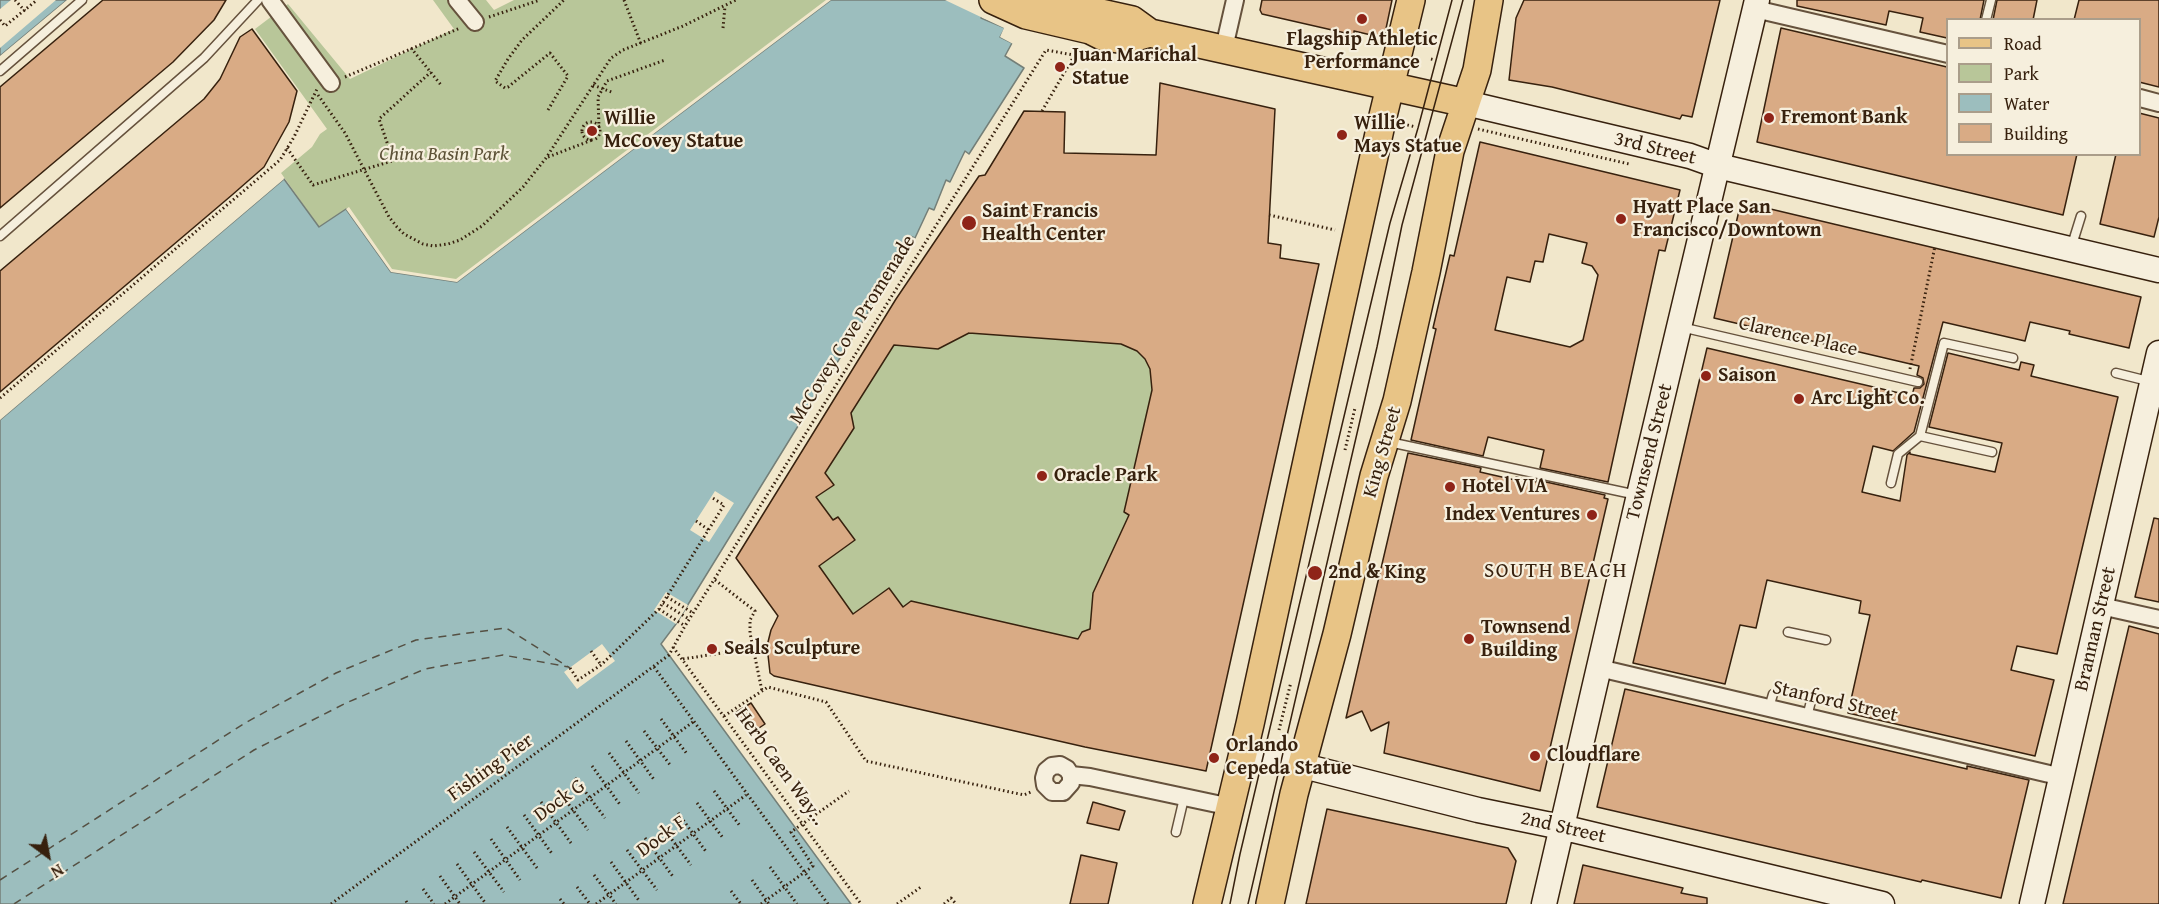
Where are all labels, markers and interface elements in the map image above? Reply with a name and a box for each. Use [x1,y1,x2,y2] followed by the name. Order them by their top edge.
[1355,12,1369,26] marker: Flagship Athletic Performance
[1946,18,2141,156] legend
[1287,28,1437,75] place label: Flagship Athletic Performance
[2004,30,2042,57] text: Road
[1072,44,1197,91] place label: Juan Marichal Statue
[1053,60,1067,74] marker: Juan Marichal Statue
[2004,60,2039,87] text: Park
[2004,90,2049,117] text: Water
[1781,106,1907,130] place label: Fremont Bank
[604,107,743,154] place label: Willie McCovey Statue
[1762,111,1776,125] marker: Fremont Bank
[1354,112,1462,159] place label: Willie Mays Statue
[2004,120,2068,147] text: Building
[585,124,599,138] marker: Willie McCovey Statue
[1612,127,1698,171] street label: 3rd Street
[1335,128,1349,142] marker: Willie Mays Statue
[379,143,509,167] park label: China Basin Park
[1633,196,1822,243] place label: Hyatt Place San Francisco/Downtown
[982,200,1105,247] place label: Saint Francis Health Center
[1614,212,1628,226] marker: Hyatt Place San Francisco/Downtown
[960,214,978,232] marker: Saint Francis Health Center
[785,231,921,429] street label: McCovey Cove Promenade
[1736,312,1860,362] street label: Clarence Place
[1718,364,1776,388] place label: Saison
[1699,369,1713,383] marker: Saison
[1621,381,1679,523] street label: Townsend Street
[1811,387,1925,411] place label: Arc Light Co.
[1792,392,1806,406] marker: Arc Light Co.
[1359,404,1407,500] street label: King Street
[1054,464,1158,488] place label: Oracle Park
[1035,469,1049,483] marker: Oracle Park
[1462,475,1547,499] place label: Hotel VIA
[1443,480,1457,494] marker: Hotel VIA
[1445,503,1580,527] place label: Index Ventures
[1585,508,1599,522] marker: Index Ventures
[1484,559,1628,585] district label: SOUTH BEACH
[1328,561,1426,585] place label: 2nd & King
[1306,564,1324,582] marker: 2nd & King
[2070,564,2122,694] street label: Brannan Street
[1481,616,1570,663] place label: Townsend Building
[1462,632,1476,646] marker: Townsend Building
[724,637,860,661] place label: Seals Sculpture
[705,642,719,656] marker: Seals Sculpture
[1770,676,1900,728] street label: Stanford Street
[729,704,831,830] street label: Herb Caen Way...
[444,729,538,807] street label: Fishing Pier
[1226,734,1352,781] place label: Orlando Cepeda Statue
[1547,744,1640,768] place label: Cloudflare
[1528,749,1542,763] marker: Cloudflare
[1207,751,1221,765] marker: Orlando Cepeda Statue
[530,774,590,828] street label: Dock G
[1518,807,1608,849] street label: 2nd Street
[633,811,691,863] street label: Dock F
[18,826,78,886] north arrow
[47,858,68,884] text: N

